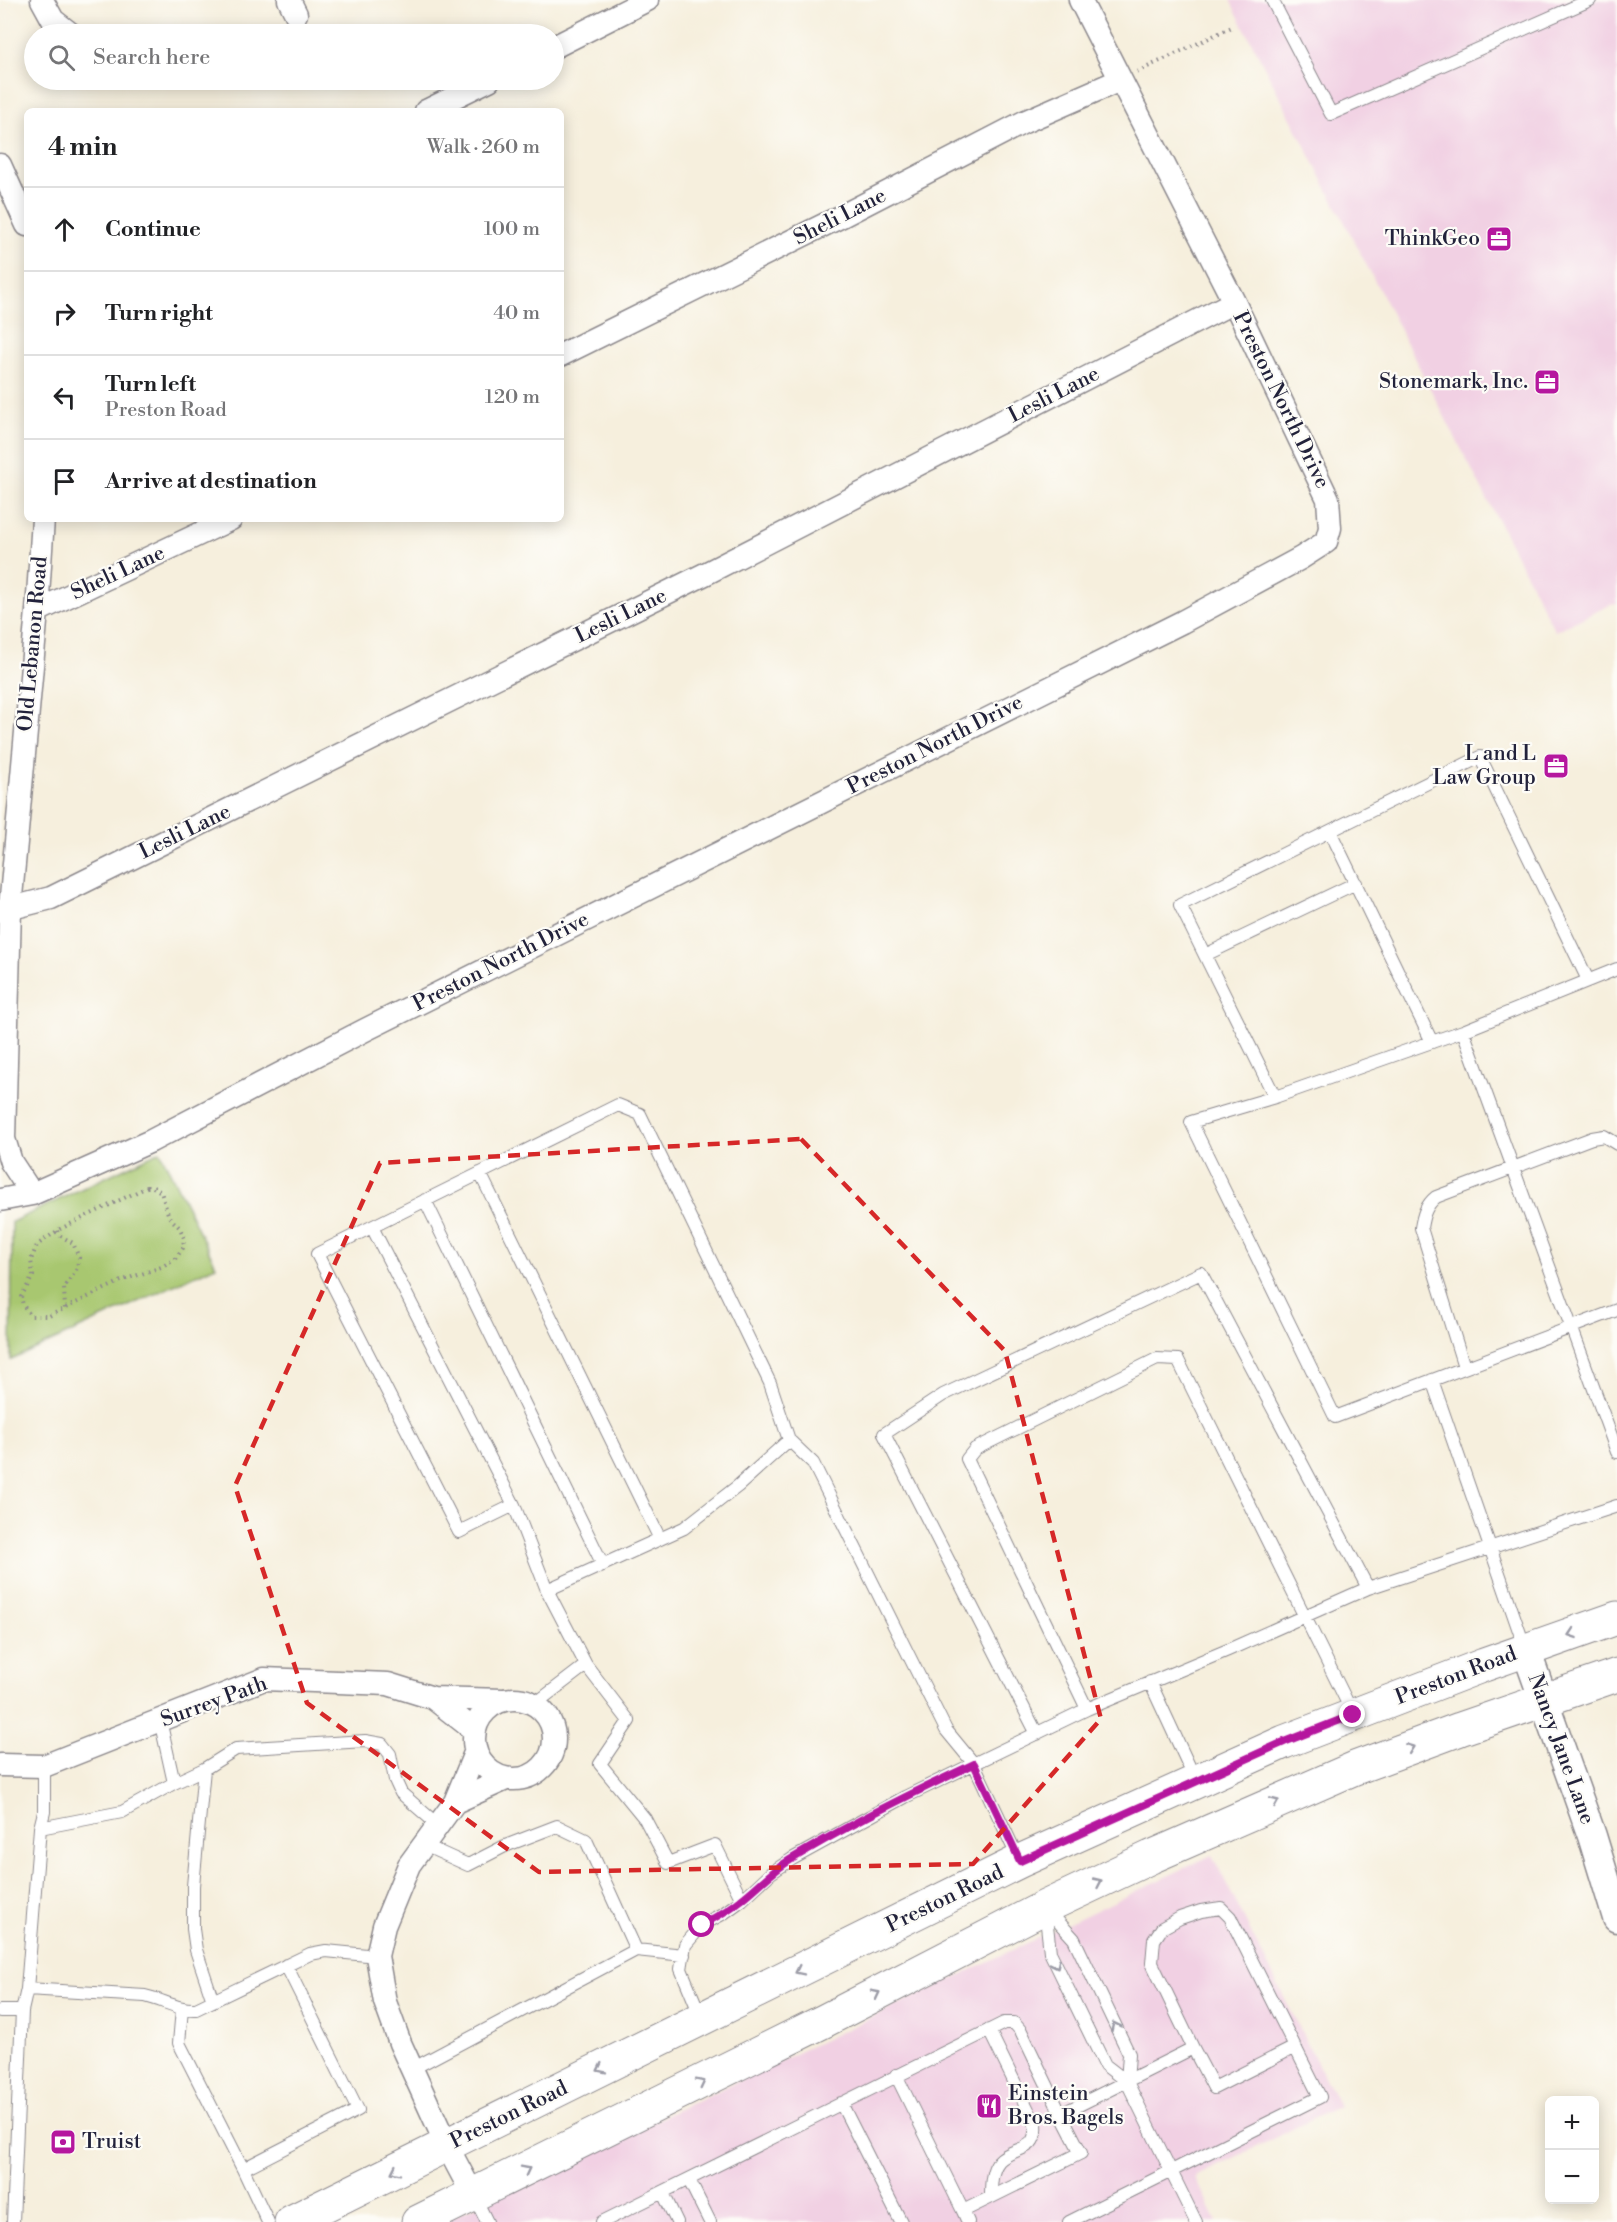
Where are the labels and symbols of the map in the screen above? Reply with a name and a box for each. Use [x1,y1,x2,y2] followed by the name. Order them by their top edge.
[789,183,891,251] street label: Sheli Lane
[1484,224,1514,254] office icon: ThinkGeo
[1385,226,1480,252] place label: ThinkGeo
[1227,307,1335,493] street label: Preston North Drive
[1004,361,1104,429] street label: Lesli Lane
[1532,367,1562,397] office icon: Stonemark, Inc.
[1379,369,1528,395] place label: Stonemark, Inc.
[67,540,169,606] street label: Sheli Lane
[12,555,54,733] street label: Old Lebanon Road
[571,583,671,649] street label: Lesli Lane
[843,689,1027,801] street label: Preston North Drive
[1433,741,1536,791] place label: L and L Law Group
[1541,751,1571,781] office icon: L and L Law Group
[135,799,235,865] street label: Lesli Lane
[409,906,593,1018] street label: Preston North Drive
[1567,1627,1577,1640] one-way arrow
[1392,1641,1520,1711] street label: Preston Road
[1522,1670,1600,1828] street label: Nancy Jane Lane
[157,1671,271,1733] street label: Surrey Path
[1339,1701,1365,1727] route end
[1404,1742,1415,1755] one-way arrow
[1269,1797,1280,1809] one-way arrow
[882,1859,1008,1939] street label: Preston Road
[1091,1878,1102,1890] one-way arrow
[688,1911,714,1937] route start
[1048,1957,1060,1968] one-way arrow
[795,1964,806,1975] one-way arrow
[870,1990,881,2002] one-way arrow
[1111,2022,1123,2033] one-way arrow
[597,2062,608,2074] one-way arrow
[446,2075,572,2155] street label: Preston Road
[694,2078,705,2090] one-way arrow
[1007,2081,1124,2131] place label: Einstein Bros. Bagels
[974,2091,1004,2121] restaurant icon: Einstein Bros. Bagels
[48,2127,78,2157] bank icon: Truist
[82,2129,142,2155] place label: Truist
[390,2164,401,2176] one-way arrow
[520,2165,531,2177] one-way arrow

